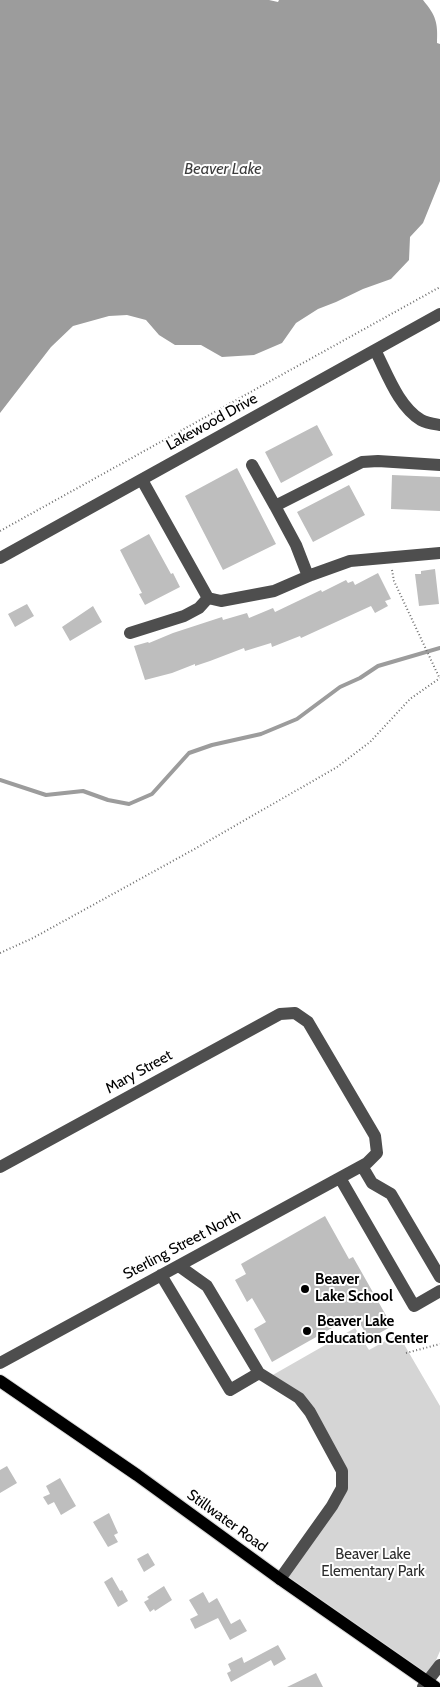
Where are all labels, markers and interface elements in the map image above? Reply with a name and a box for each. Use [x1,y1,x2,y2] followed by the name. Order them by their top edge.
[184,159,262,179] water label: Beaver Lake
[163,390,261,454] street label: Lakewood Drive
[102,1046,176,1098] street label: Mary Street
[120,1206,244,1284] street label: Sterling Street North
[315,1271,393,1306] place label: Beaver Lake School
[299,1283,311,1295] marker: Beaver Lake School
[317,1313,428,1348] place label: Beaver Lake Education Center
[301,1325,313,1337] marker: Beaver Lake Education Center
[183,1486,271,1556] street label: Stillwater Road
[321,1546,425,1581] park label: Beaver Lake Elementary Park

